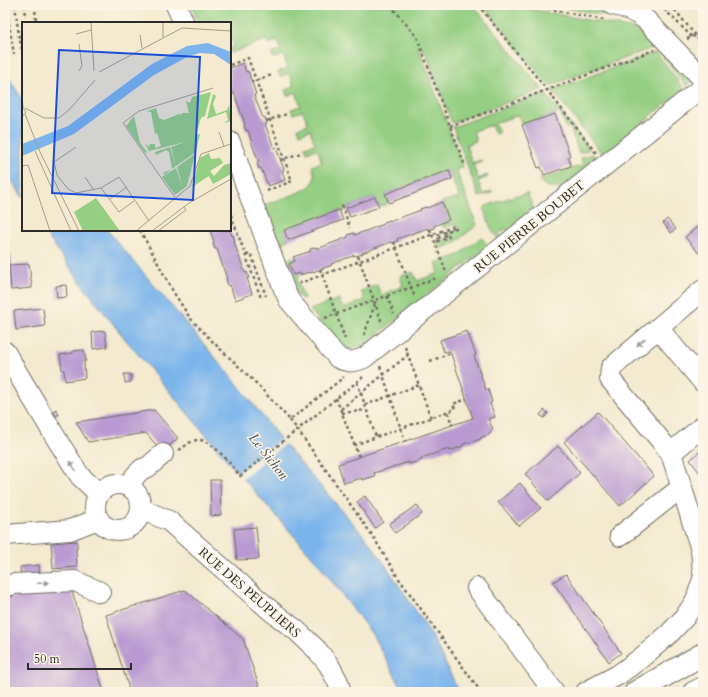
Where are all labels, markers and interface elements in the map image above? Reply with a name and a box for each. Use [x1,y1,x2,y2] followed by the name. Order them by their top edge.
[22,22,231,231] inset map
[470,176,589,277] street label: RUE PIERRE BOUBET
[635,338,646,347] one-way arrow
[244,429,293,484] water label: Le Sichon
[69,461,77,471] one-way arrow
[195,543,304,642] street label: RUE DES PEUPLIERS
[37,579,49,586] one-way arrow
[28,645,131,671] scale bar
[34,651,61,667] text: 50 m

